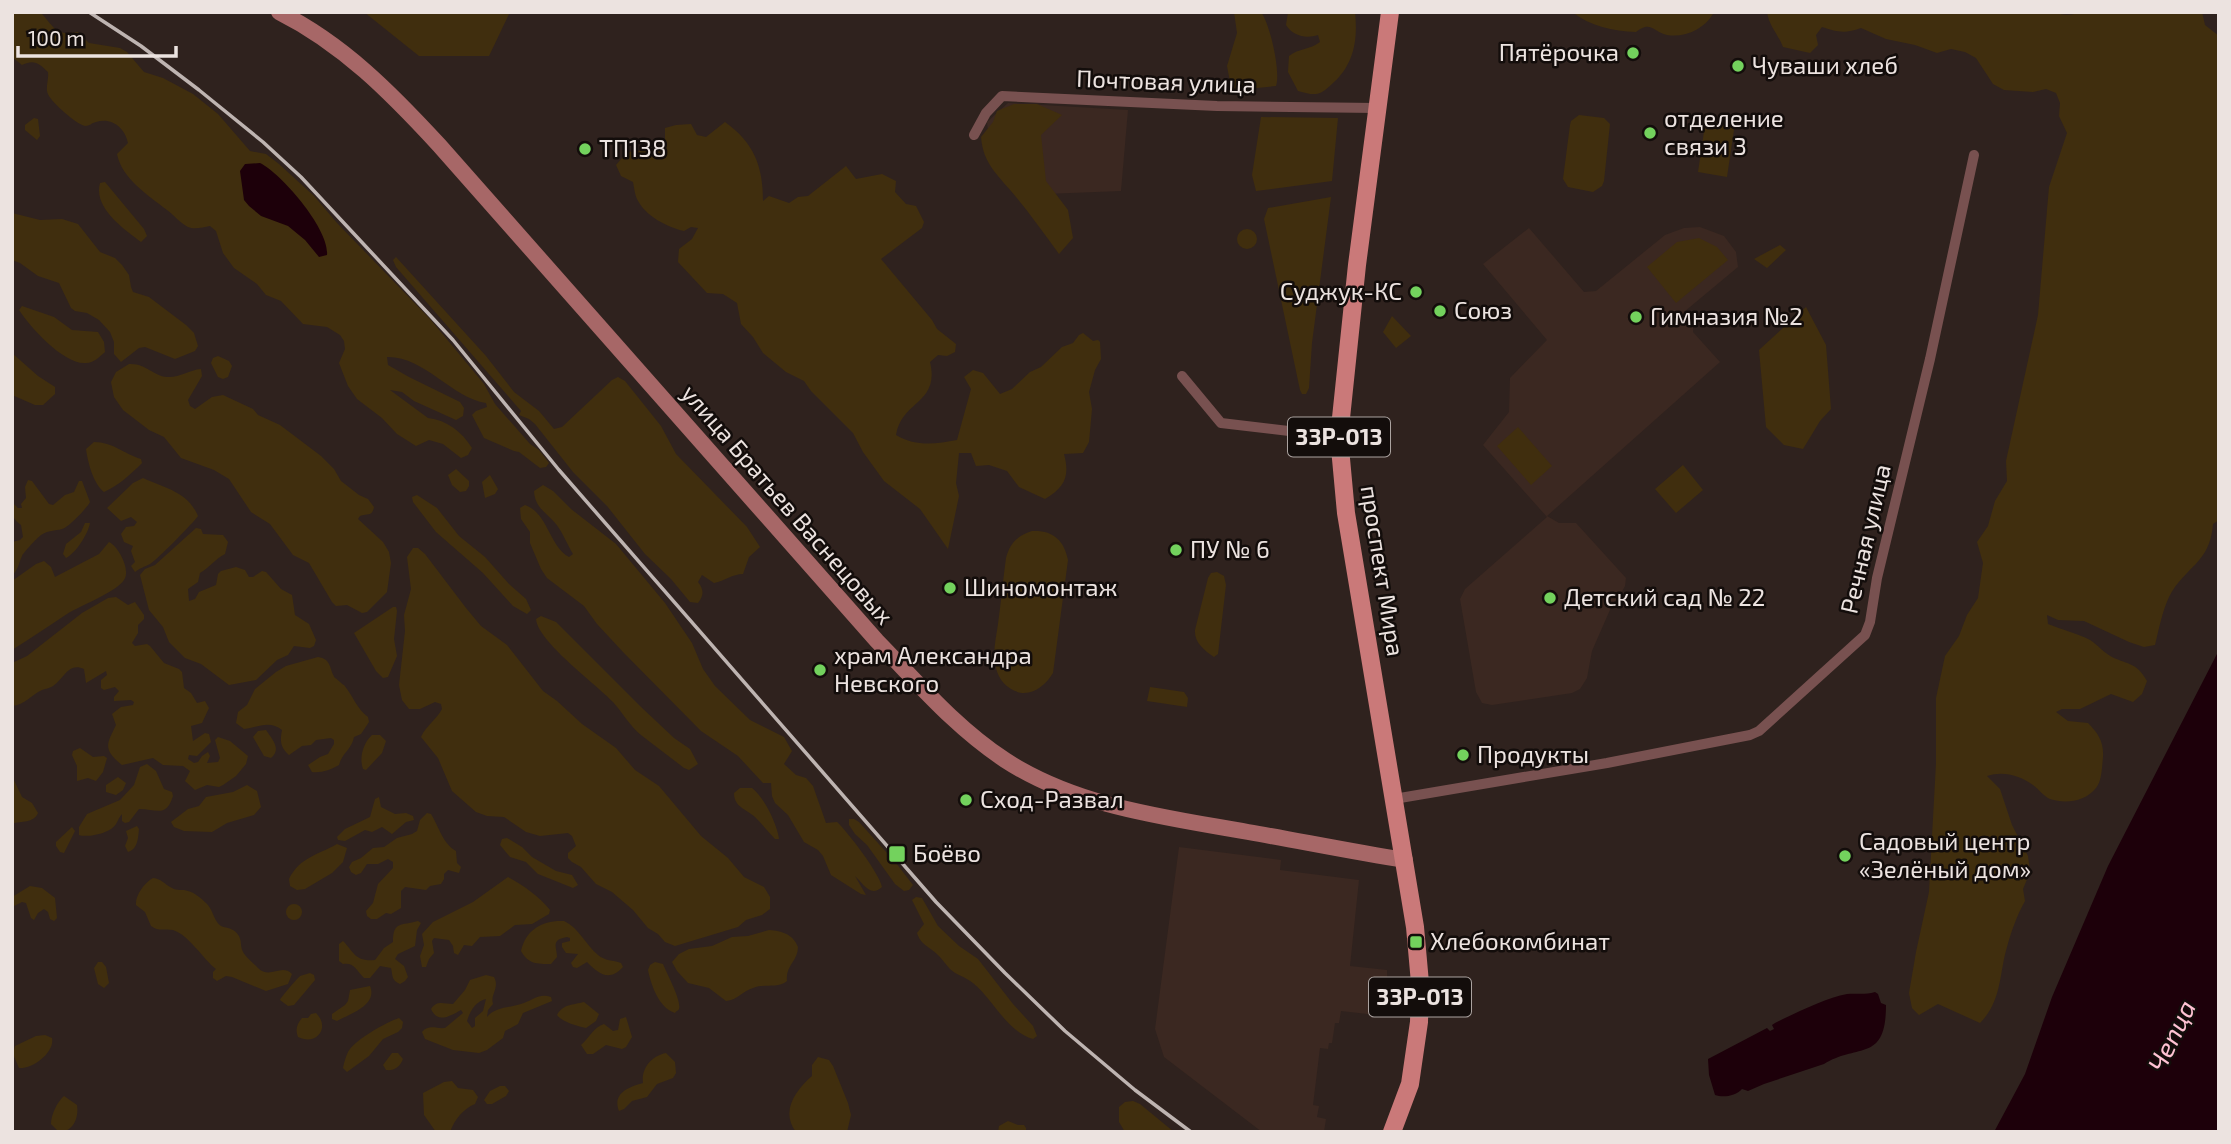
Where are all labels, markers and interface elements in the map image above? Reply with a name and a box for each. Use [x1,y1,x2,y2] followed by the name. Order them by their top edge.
[18,14,175,58] scale bar
[28,25,85,50] text: 100 m
[1499,37,1619,66] place label: Пятёрочка
[1625,45,1641,61] marker: Пятёрочка
[1752,50,1898,80] place label: Чуваши хлеб
[1730,58,1746,74] marker: Чуваши хлеб
[1076,63,1256,99] street label: Почтовая улица
[1664,103,1784,160] place label: отделение связи 3
[1642,125,1658,141] marker: отделение связи 3
[599,133,666,162] place label: ТП138
[577,141,593,157] marker: ТП138
[1280,276,1402,306] place label: Суджук-КС
[1408,284,1424,300] marker: Суджук-КС
[1454,295,1512,324] place label: Союз
[1650,301,1803,330] place label: Гимназия №2
[1432,303,1448,319] marker: Союз
[1628,309,1644,325] marker: Гимназия №2
[675,378,900,631] street label: улица Братьев Васнецовых
[1288,418,1390,457] road number: 33Р-013
[1833,461,1897,616] street label: Речная улица
[1356,483,1411,658] street label: проспект Мира
[1190,534,1270,563] place label: ПУ № 6
[1168,542,1184,558] marker: ПУ № 6
[964,572,1118,601] place label: Шиномонтаж
[942,580,958,596] marker: Шиномонтаж
[1564,582,1765,611] place label: Детский сад № 22
[1542,590,1558,606] marker: Детский сад № 22
[834,640,1032,697] place label: храм Александра Невского
[812,662,828,678] marker: храм Александра Невского
[1477,739,1589,769] place label: Продукты
[1455,747,1471,763] marker: Продукты
[980,784,1124,813] place label: Сход-Развал
[958,792,974,808] marker: Сход-Развал
[1859,826,2031,883] place label: Садовый центр «Зелёный дом»
[913,838,981,867] place label: Боёво
[887,844,907,864] marker: Боёво
[1837,848,1853,864] marker: Садовый центр «Зелёный дом»
[1430,926,1610,955] place label: Хлебокомбинат
[1408,934,1424,950] marker: Хлебокомбинат
[1369,978,1471,1016] road number: 33Р-013
[2140,995,2201,1076] water label: Чепца

